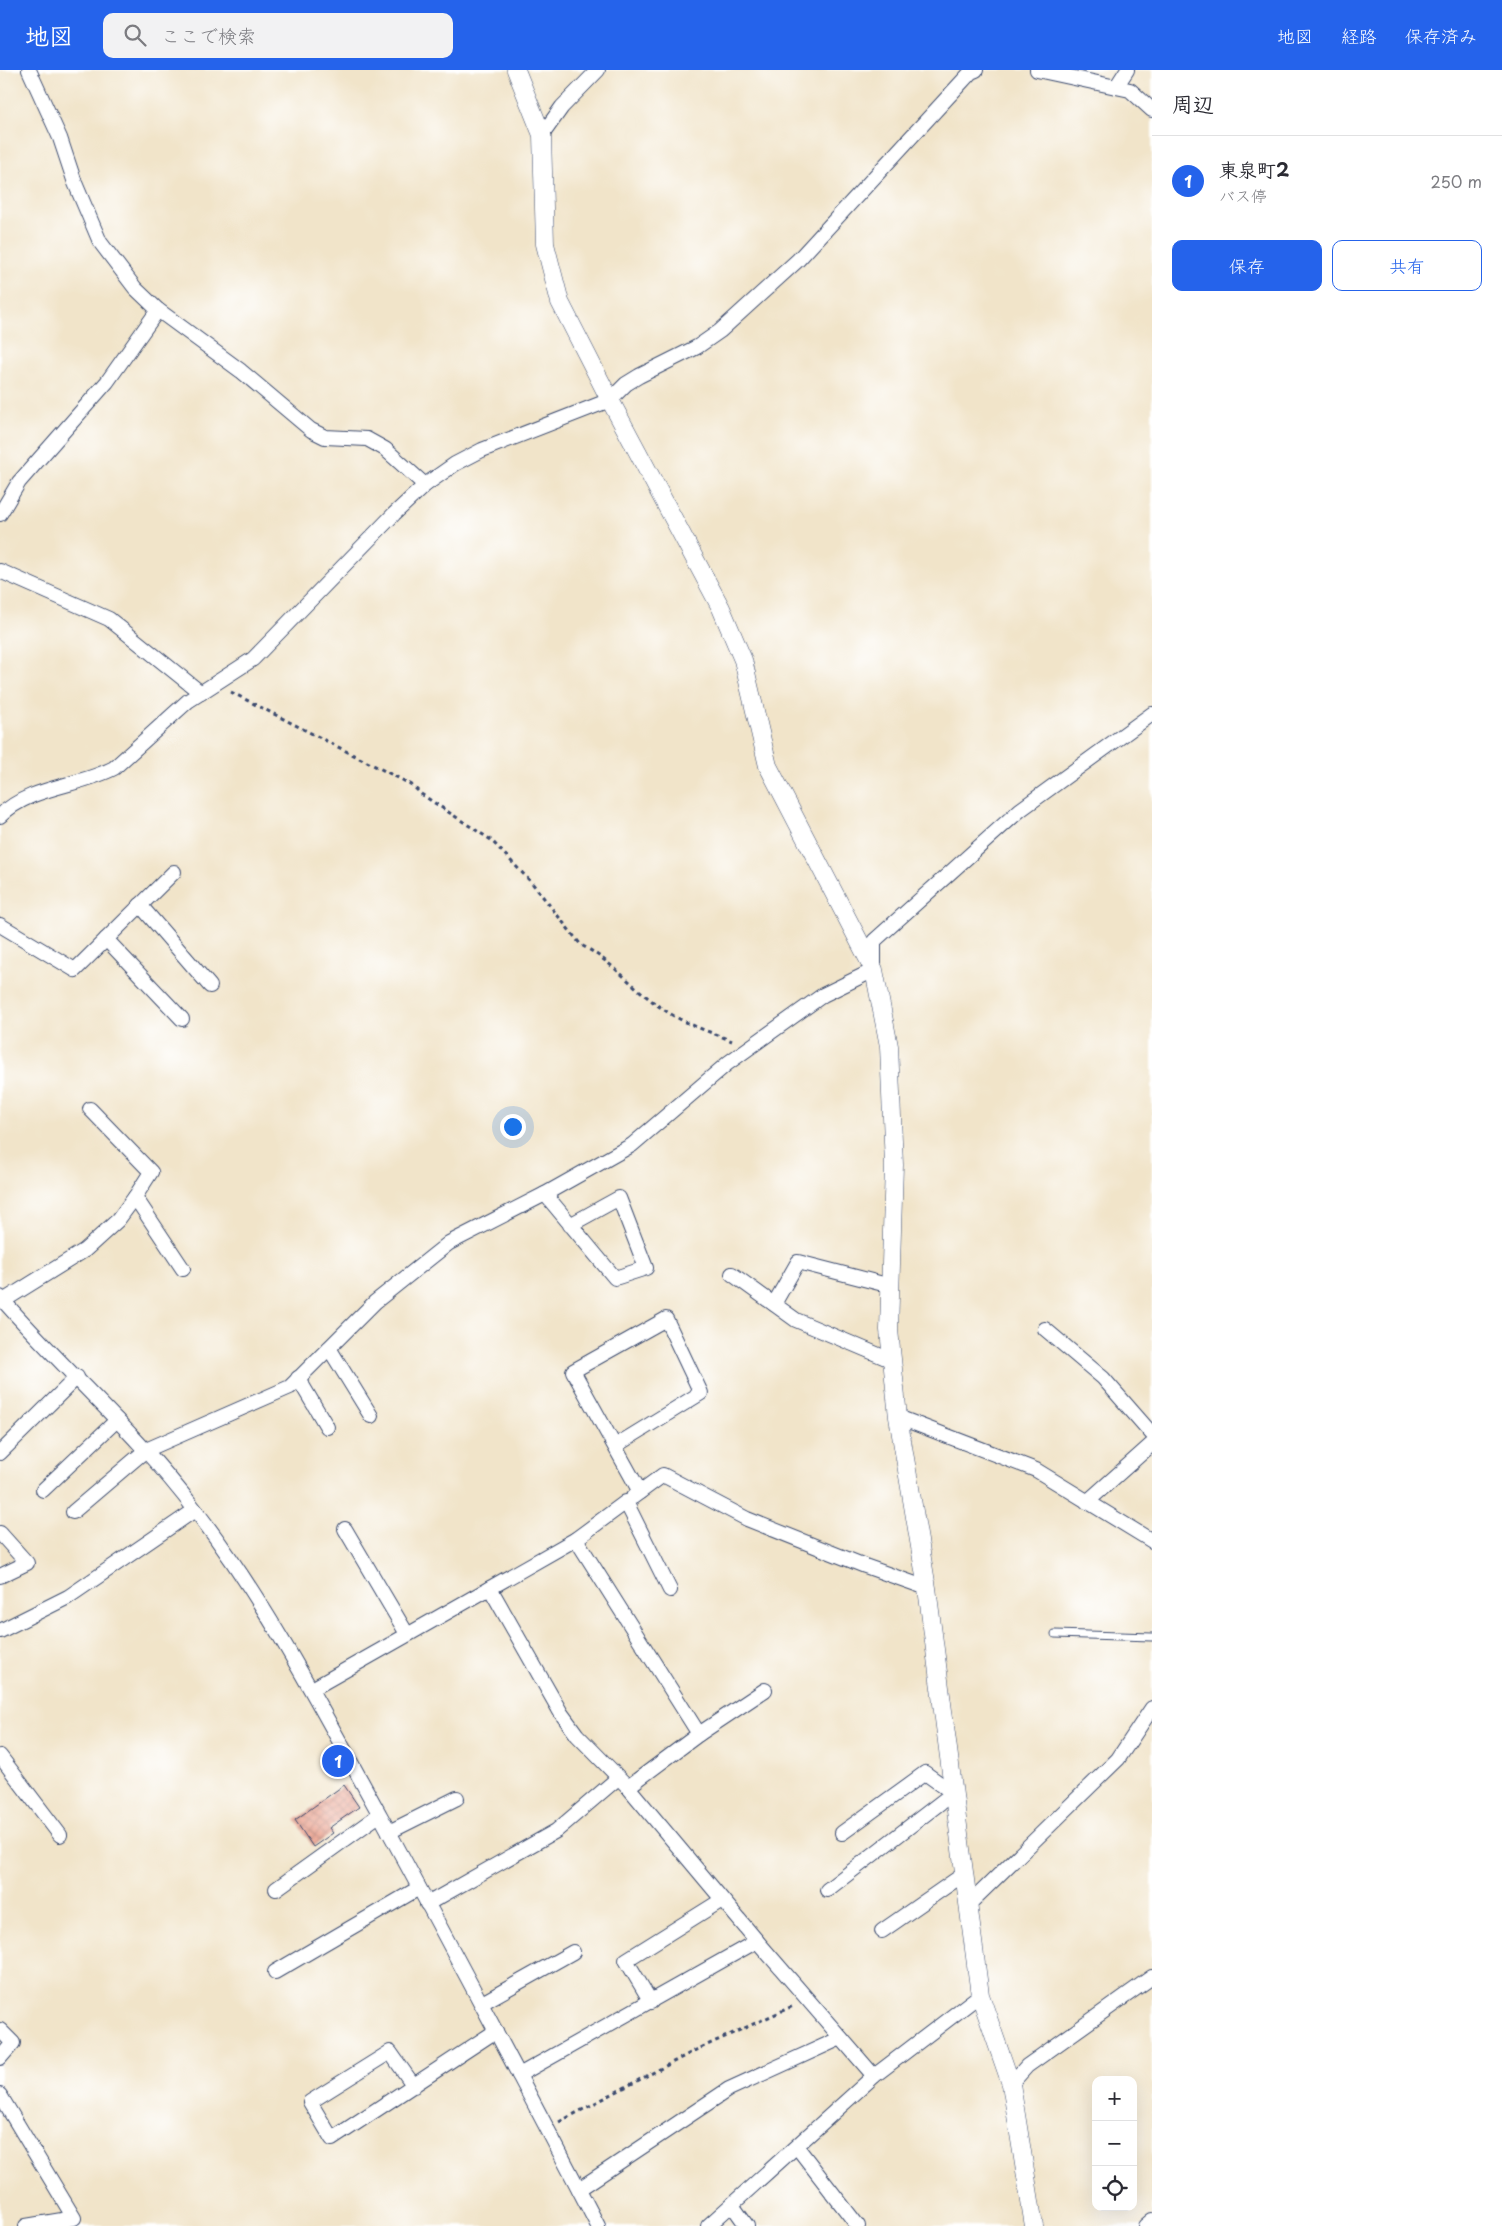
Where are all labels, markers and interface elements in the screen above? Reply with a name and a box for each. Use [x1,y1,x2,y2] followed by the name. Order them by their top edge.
[103,13,453,58] search box
[25,17,73,53] text: 地図
[121,21,149,49] icon: search
[161,21,256,49] text: ここで検索
[1277,22,1313,49] text: 地図
[1341,22,1377,49] text: 経路
[1405,22,1477,49] text: 保存済み
[1172,87,1214,119] text: 周辺
[1219,155,1289,183] text: 東泉町2
[1184,169,1192,193] text: 1
[1431,169,1482,193] text: 250 m
[1219,183,1267,207] text: バス停
[1172,240,1322,291] button: 保存
[1332,240,1482,291] button: 共有
[500,1114,526,1140] your location
[322,1742,354,1780] pin: 1
[1092,2076,1137,2211] map controls
[1092,2076,1137,2121] button: +
[1092,2121,1137,2166] button: −
[1092,2166,1137,2211] button: locate

